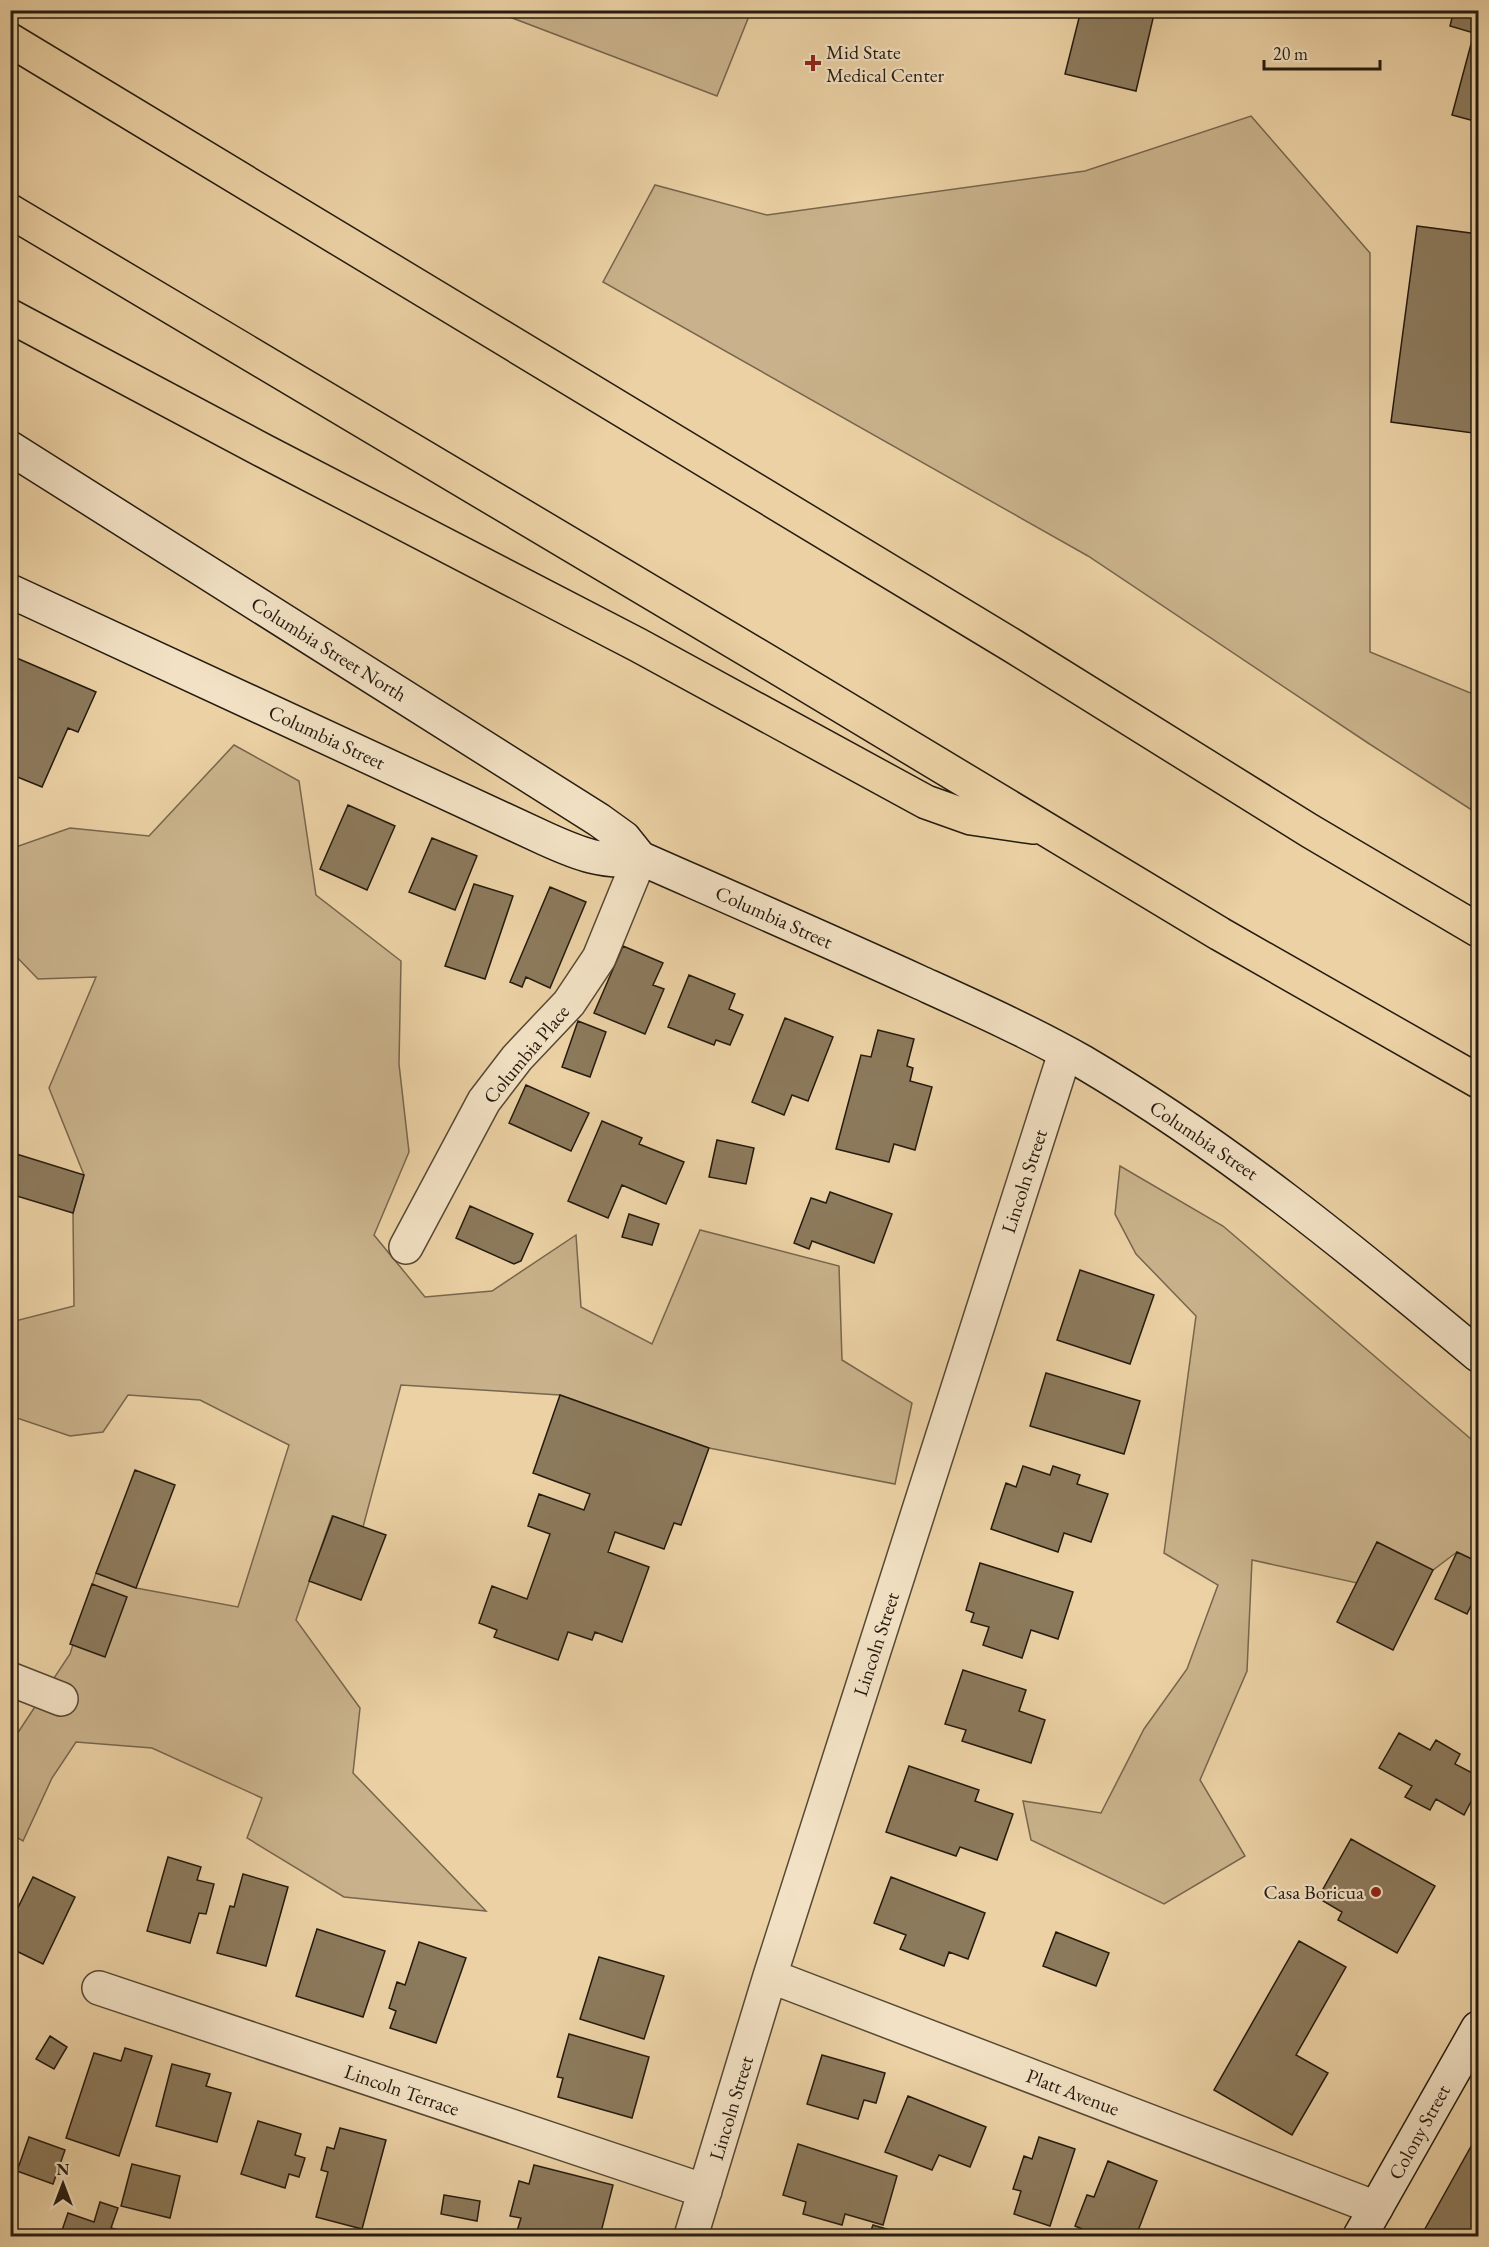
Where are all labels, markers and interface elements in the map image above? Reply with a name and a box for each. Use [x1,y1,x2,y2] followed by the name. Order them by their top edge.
[1264,33,1380,71] scale bar
[826,39,944,88] place label: Mid State Medical Center
[1273,42,1308,65] text: 20 m
[804,54,822,72] marker: Mid State Medical Center
[246,591,412,707] street label: Columbia Street North
[264,699,390,776] street label: Columbia Street
[711,880,837,955] street label: Columbia Street
[477,999,575,1109] street label: Columbia Place
[1145,1094,1264,1186] street label: Columbia Street
[995,1125,1053,1236] street label: Lincoln Street
[847,1588,905,1699] street label: Lincoln Street
[1264,1879,1364,1905] place label: Casa Boricua
[1369,1885,1383,1899] marker: Casa Boricua
[703,2052,759,2163] street label: Lincoln Street
[341,2058,463,2122] street label: Lincoln Terrace
[1023,2062,1123,2122] street label: Platt Avenue
[1382,2079,1456,2184] street label: Colony Street
[33,2154,93,2214] north arrow
[57,2159,70,2180] text: N

